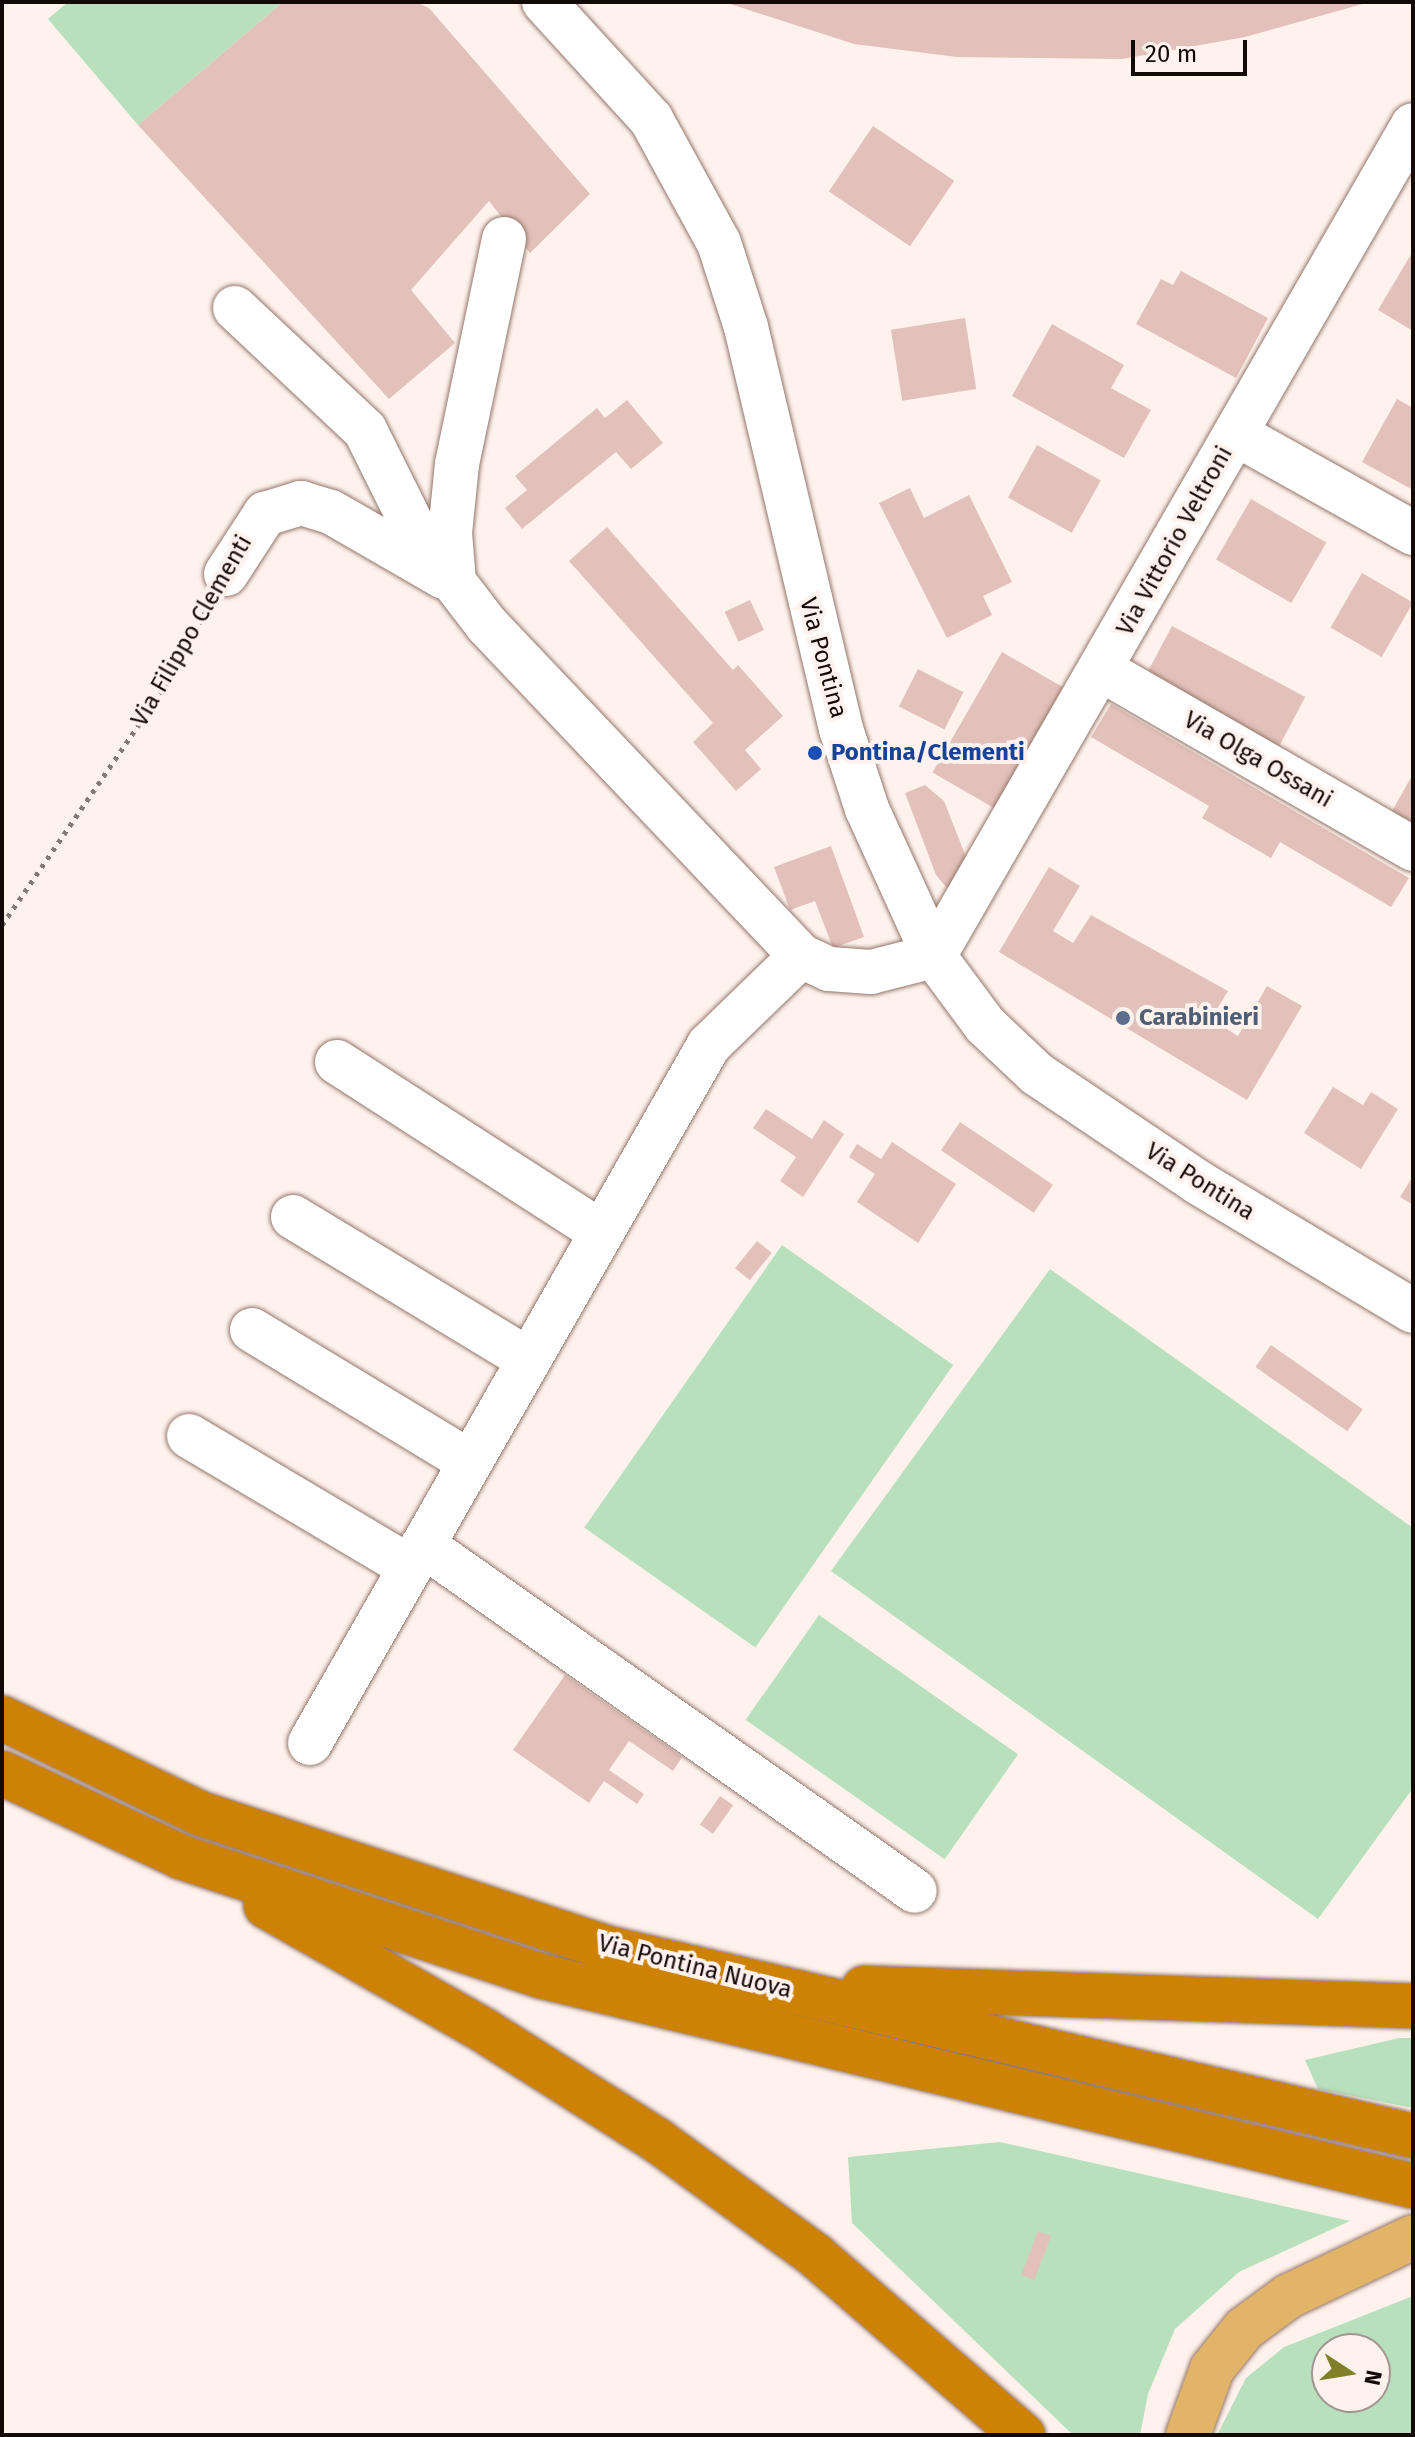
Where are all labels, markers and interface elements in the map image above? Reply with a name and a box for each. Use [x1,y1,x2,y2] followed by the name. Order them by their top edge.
[1135,24,1251,74] scale bar
[1145,40,1197,68] text: 20 m
[1111,441,1239,641] street label: Via Vittorio Veltroni
[125,530,259,732] street label: Via Filippo Clementi
[793,595,853,721] street label: Via Pontina
[1178,706,1338,814] street label: Via Olga Ossani
[831,739,1025,767] place label: Pontina/Clementi
[806,744,824,762] marker: Pontina/Clementi
[1139,1004,1259,1032] place label: Carabinieri
[1114,1009,1132,1027] marker: Carabinieri
[1140,1137,1260,1227] street label: Via Pontina
[595,1929,795,2005] street label: Via Pontina Nuova
[1311,2333,1391,2413] north arrow
[1358,2368,1388,2388] text: N

